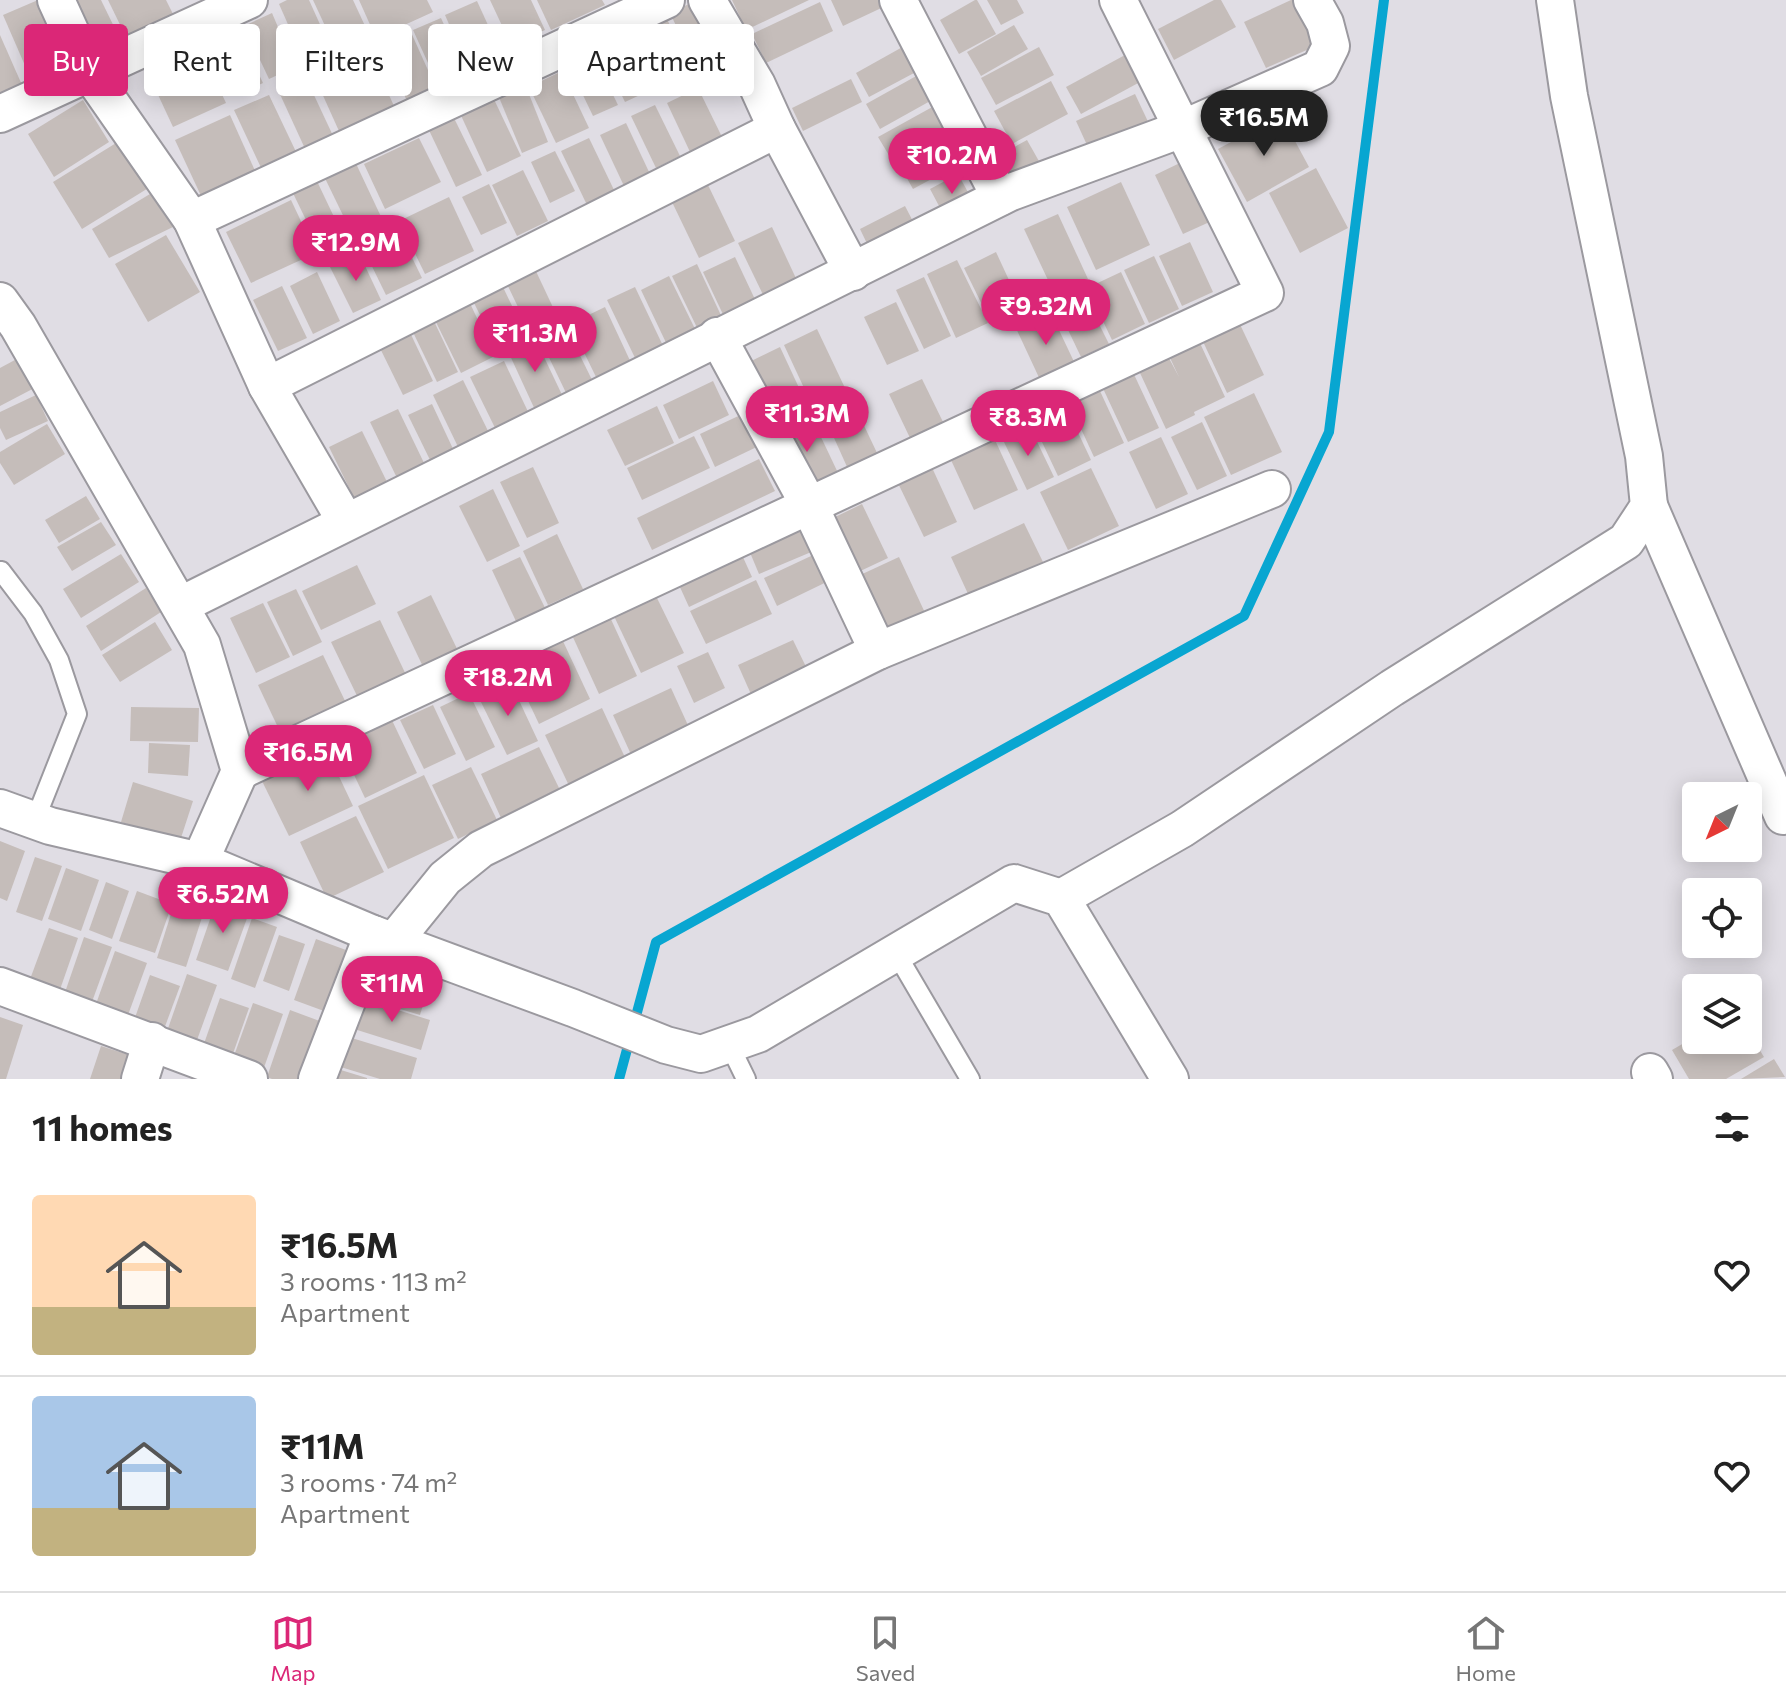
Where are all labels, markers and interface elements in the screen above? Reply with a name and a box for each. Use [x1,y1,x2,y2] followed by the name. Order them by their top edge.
[24,24,128,96] chip: Buy
[144,24,260,96] chip: Rent
[276,24,412,96] chip: Filters
[428,24,542,96] chip: New
[558,24,754,96] chip: Apartment
[1199,90,1329,158] pin: ₹16.5M
[1219,100,1309,131] text: ₹16.5M
[887,128,1017,196] pin: ₹10.2M
[906,138,998,169] text: ₹10.2M
[291,215,421,283] pin: ₹12.9M
[311,225,401,256] text: ₹12.9M
[981,279,1111,347] pin: ₹9.32M
[999,289,1093,320] text: ₹9.32M
[470,306,600,374] pin: ₹11.3M
[492,316,578,347] text: ₹11.3M
[742,386,872,454] pin: ₹11.3M
[972,390,1084,458] pin: ₹8.3M
[764,396,850,427] text: ₹11.3M
[989,400,1067,431] text: ₹8.3M
[443,650,573,718] pin: ₹18.2M
[463,660,553,691] text: ₹18.2M
[243,725,373,793] pin: ₹16.5M
[263,735,353,766] text: ₹16.5M
[1682,782,1762,862] north arrow
[1682,782,1762,1054] map controls
[158,867,288,935] pin: ₹6.52M
[176,877,270,908] text: ₹6.52M
[1682,878,1762,958] button: locate
[345,956,439,1024] pin: ₹11M
[360,966,424,997] text: ₹11M
[1682,974,1762,1054] button: layers
[1710,1105,1754,1149] icon: filters
[32,1106,173,1148] text: 11 homes
[280,1223,399,1265] text: ₹16.5M
[96,1227,192,1323] icon: home
[1710,1253,1754,1297] icon: heart
[280,1265,467,1296] text: 3 rooms · 113 m²
[280,1296,410,1327] text: Apartment
[280,1424,365,1466] text: ₹11M
[96,1428,192,1524] icon: home
[1710,1454,1754,1498] icon: heart
[280,1466,457,1497] text: 3 rooms · 74 m²
[280,1497,410,1528] text: Apartment
[270,1611,316,1686] tab: Map
[856,1611,915,1686] tab: Saved
[1455,1611,1516,1686] tab: Home

